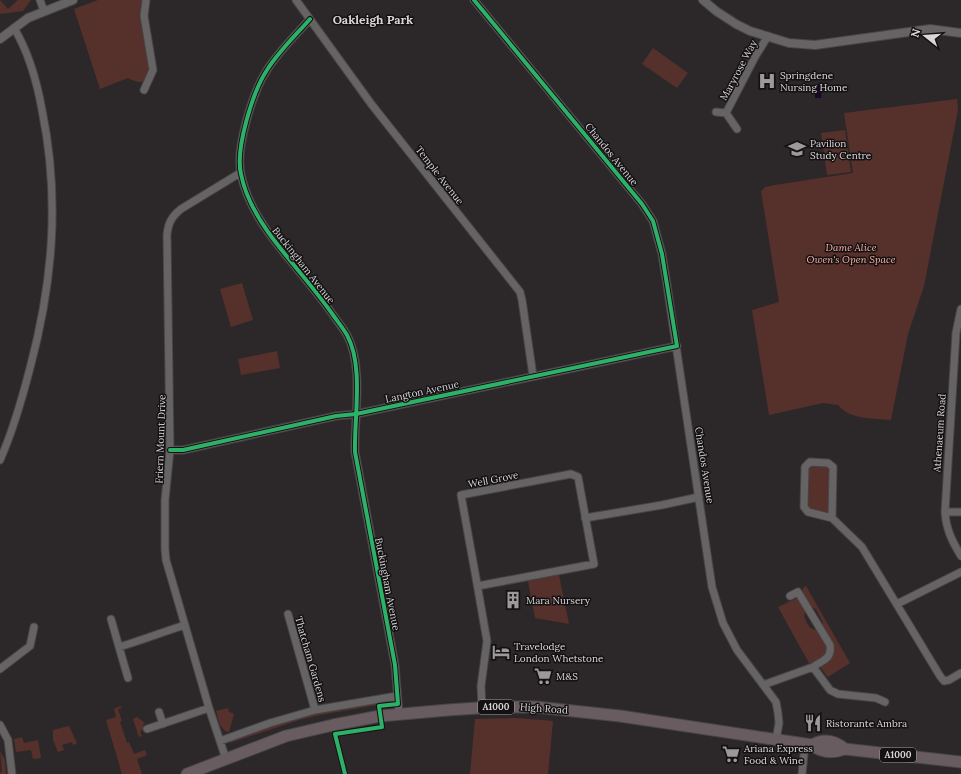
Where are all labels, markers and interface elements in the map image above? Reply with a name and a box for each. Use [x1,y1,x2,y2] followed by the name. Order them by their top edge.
[333,12,413,27] district label: Oakleigh Park
[905,16,945,56] north arrow
[907,26,924,39] text: N
[717,37,760,103] street label: Maryrose Way
[780,69,848,94] place label: Springdene Nursing Home
[757,71,777,91] hospital icon: Springdene Nursing Home
[582,120,641,189] street label: Chandos Avenue
[810,137,872,162] place label: Pavilion Study Centre
[787,139,807,159] school or university icon: Pavilion Study Centre
[413,143,467,208] street label: Temple Avenue
[270,224,338,307] street label: Buckingham Avenue
[807,241,896,266] park label: Dame Alice Owen's Open Space
[384,377,461,406] street label: Langton Avenue
[930,393,949,474] street label: Athenaeum Road
[152,394,169,484] street label: Friern Mount Drive
[692,426,717,505] street label: Chandos Avenue
[467,468,520,491] street label: Well Grove
[372,537,403,632] street label: Buckingham Avenue
[503,590,523,610] building icon: Mara Nursery
[526,594,591,607] place label: Mara Nursery
[292,615,329,704] street label: Thatcham Gardens
[514,640,604,665] place label: Travelodge London Whetstone
[491,642,511,662] hotel icon: Travelodge London Whetstone
[533,666,553,686] supermarket icon: M&S
[556,670,578,683] place label: M&S
[478,700,514,714] road number: A1000
[520,700,568,717] street label: High Road
[803,713,823,733] restaurant icon: Ristorante Ambra
[826,717,907,730] place label: Ristorante Ambra
[743,742,813,767] place label: Ariana Express Food & Wine
[721,744,741,764] supermarket icon: Ariana Express Food & Wine
[880,748,916,762] road number: A1000

